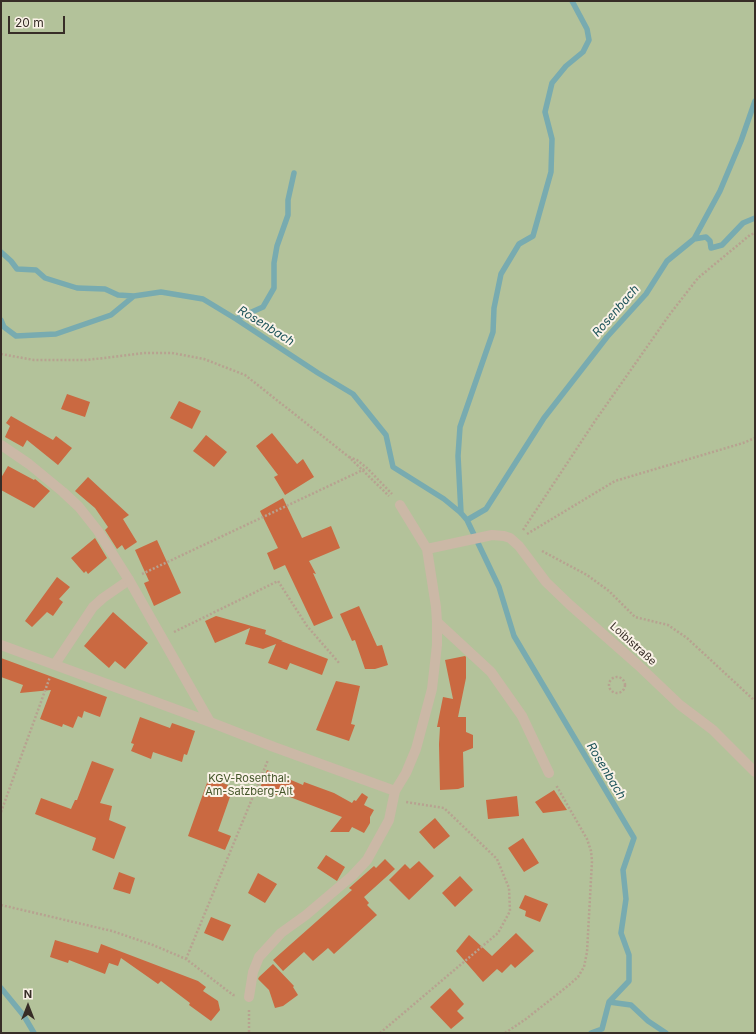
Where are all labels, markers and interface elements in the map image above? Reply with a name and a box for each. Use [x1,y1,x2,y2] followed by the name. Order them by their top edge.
[10,8,67,34] scale bar
[15,15,44,30] text: 20 m
[590,282,642,340] water label: Rosenbach
[235,303,297,349] water label: Rosenbach
[607,620,659,668] street label: Loiblstraße
[583,740,629,802] water label: Rosenbach
[205,772,293,798] park label: KGV-Rosenthal: Am-Satzberg-Alt
[8,986,48,1026] north arrow
[24,987,32,1001] text: N

